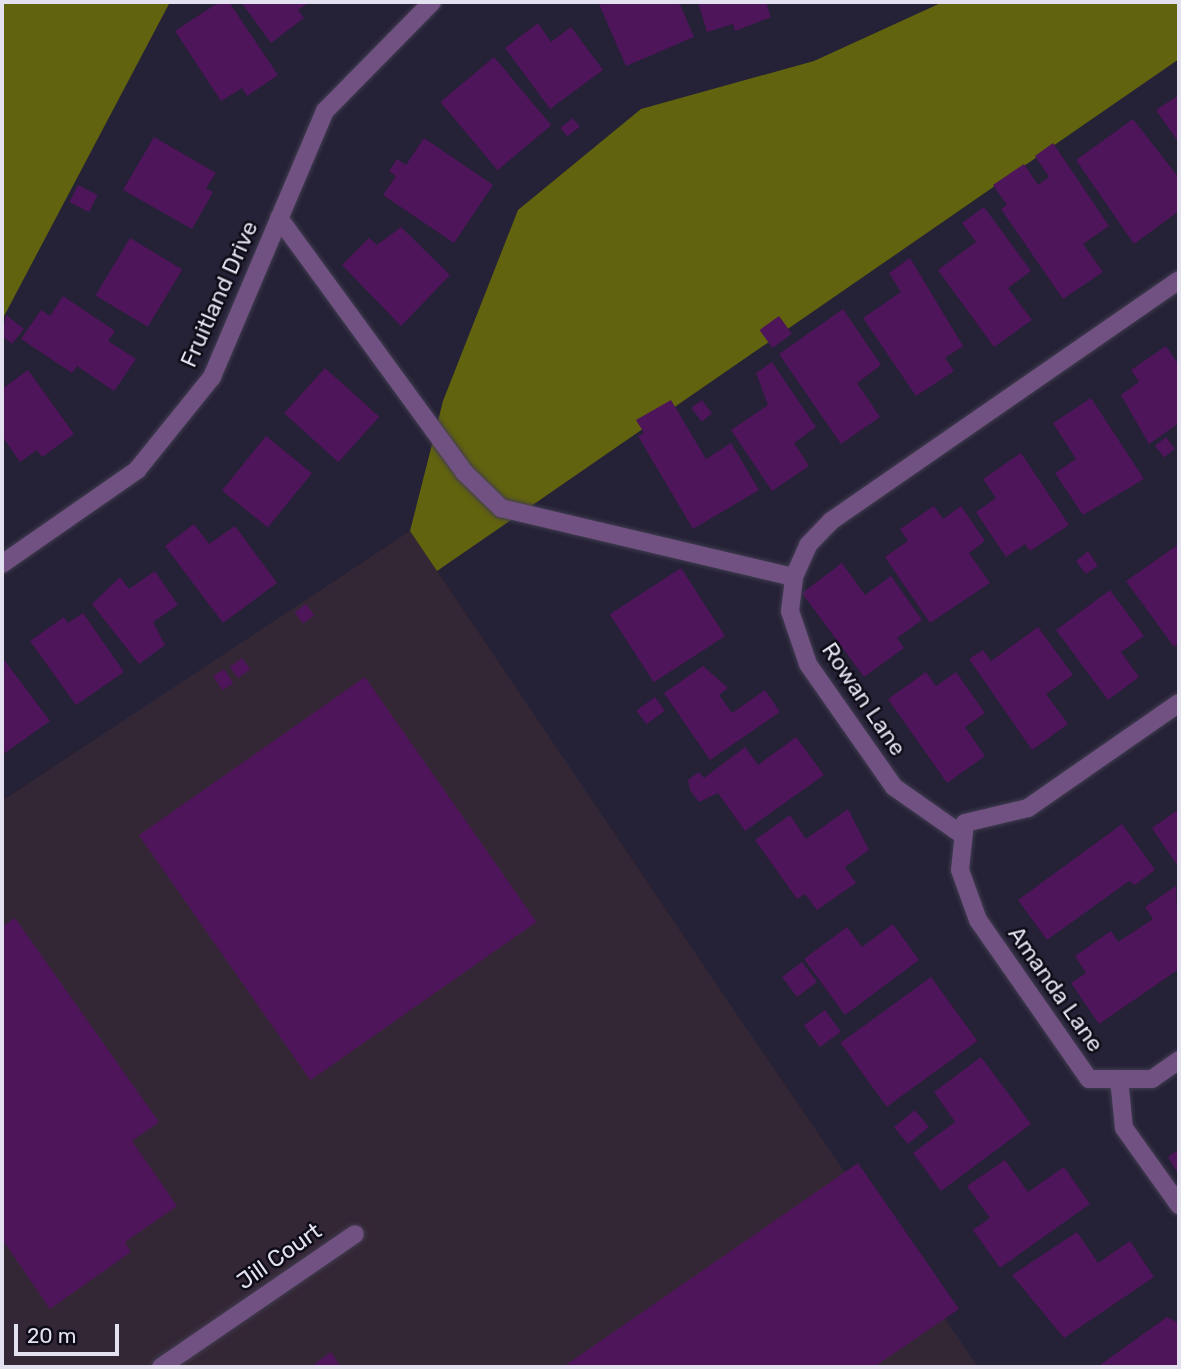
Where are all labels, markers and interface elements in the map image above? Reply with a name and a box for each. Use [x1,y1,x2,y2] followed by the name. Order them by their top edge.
[174,217,264,371] street label: Fruitland Drive
[816,637,912,761] street label: Rowan Lane
[1003,921,1109,1057] street label: Amanda Lane
[231,1217,327,1295] street label: Jill Court
[18,1310,122,1354] scale bar
[27,1323,76,1348] text: 20 m

